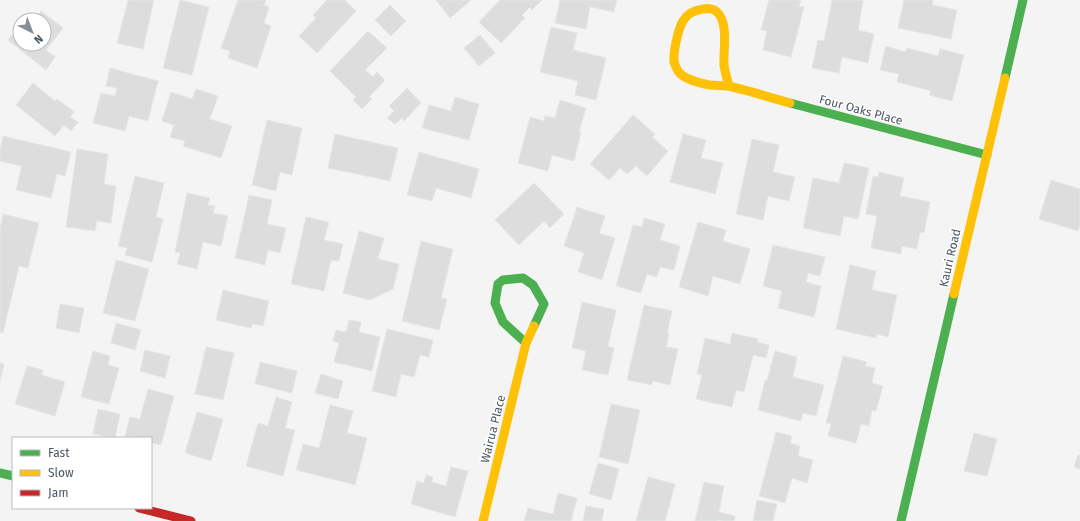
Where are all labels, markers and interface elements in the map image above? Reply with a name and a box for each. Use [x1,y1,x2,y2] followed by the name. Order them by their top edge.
[12,12,52,52] north arrow
[31,32,45,46] text: N
[818,92,904,128] street label: Four Oaks Place
[937,227,963,289] street label: Kauri Road
[478,394,508,464] street label: Wairua Place
[12,437,152,509] legend
[48,446,70,460] text: Fast
[48,466,74,480] text: Slow
[48,486,68,500] text: Jam

